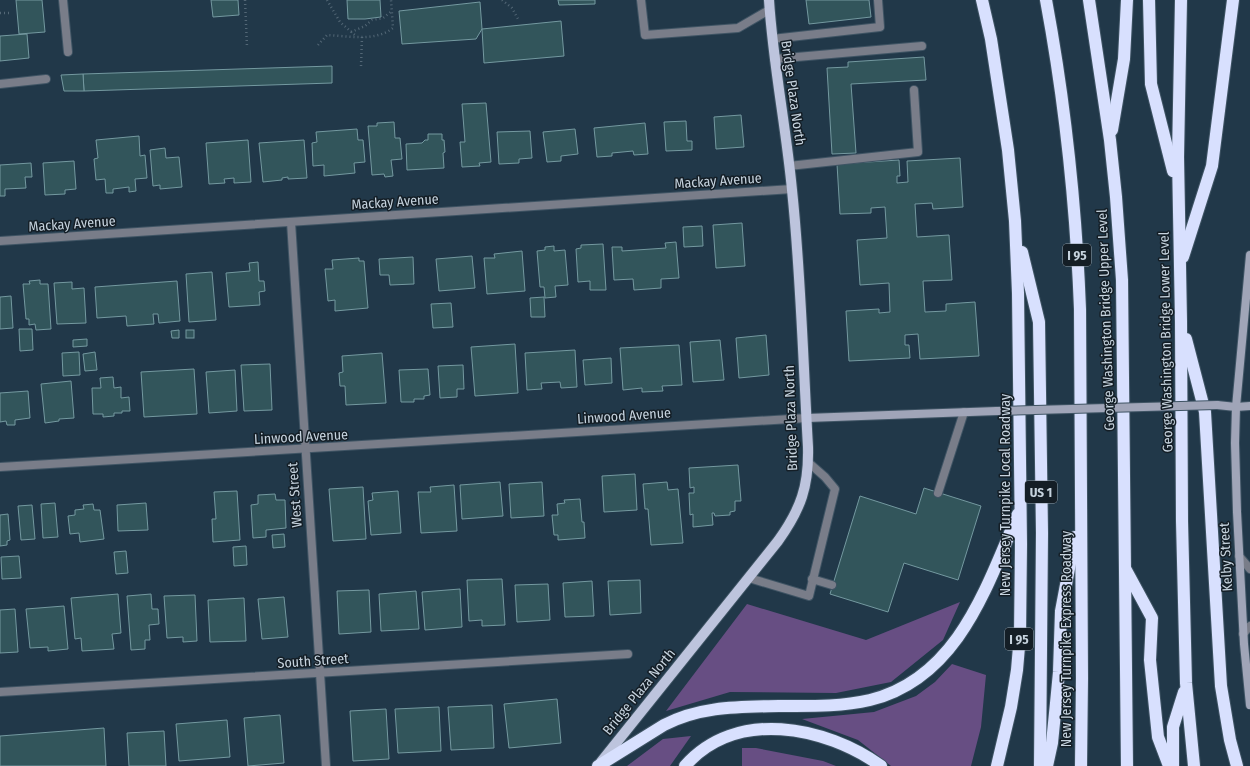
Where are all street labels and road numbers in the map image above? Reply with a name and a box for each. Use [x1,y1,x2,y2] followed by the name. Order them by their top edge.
[777,39,809,147] street label: Bridge Plaza North
[674,169,762,193] street label: Mackay Avenue
[351,190,439,214] street label: Mackay Avenue
[1094,209,1118,431] street label: George Washington Bridge Upper Level
[28,212,116,236] street label: Mackay Avenue
[1156,231,1176,453] street label: George Washington Bridge Lower Level
[1063,244,1091,266] road number: I 95
[781,365,801,471] street label: Bridge Plaza North
[997,393,1014,596] street label: New Jersey Turnpike Local Roadway
[577,404,671,428] street label: Linwood Avenue
[254,426,348,448] street label: Linwood Avenue
[284,461,306,528] street label: West Street
[1025,481,1057,503] road number: US 1
[1216,522,1236,592] street label: Kelby Street
[1058,530,1075,747] street label: New Jersey Turnpike Express Roadway
[1005,628,1033,650] road number: I 95
[599,645,679,739] street label: Bridge Plaza North
[277,650,350,672] street label: South Street

